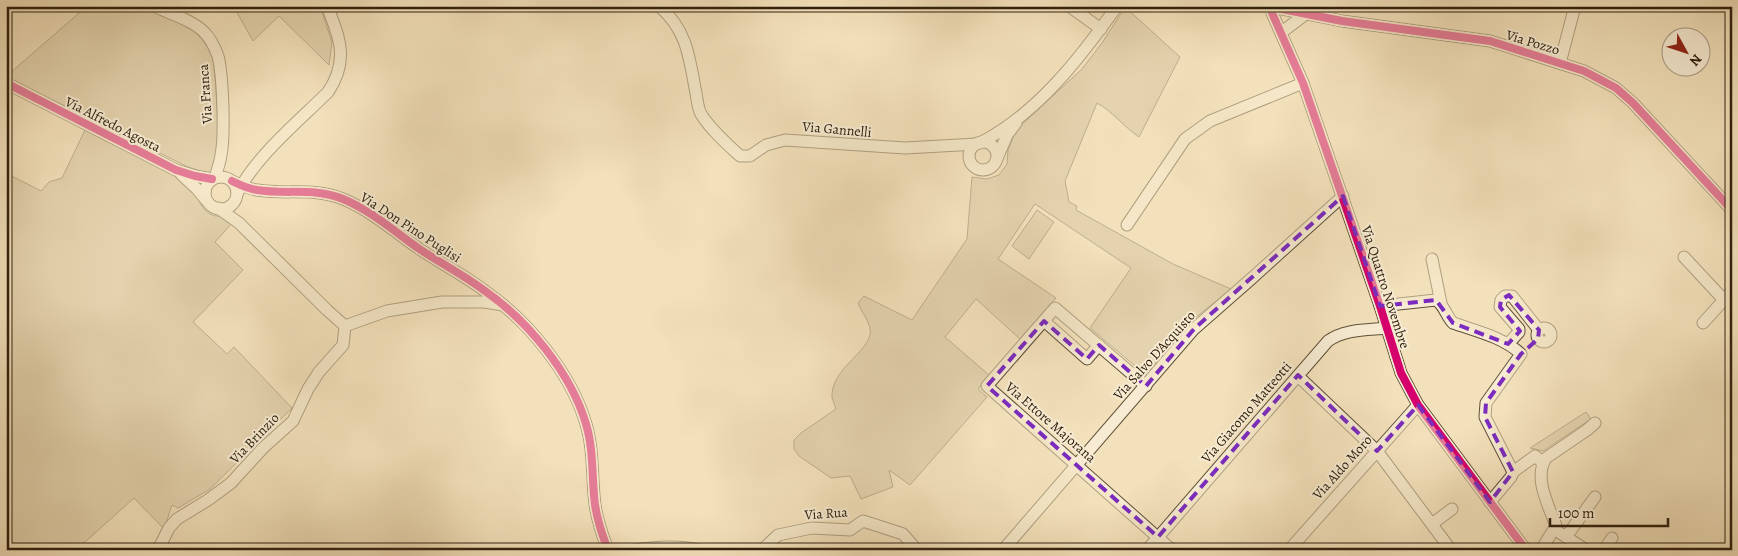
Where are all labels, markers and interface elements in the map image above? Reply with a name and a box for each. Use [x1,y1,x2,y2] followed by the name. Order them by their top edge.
[1503,25,1562,60] street label: Via Pozzo
[1660,28,1710,78] north arrow
[1685,50,1706,70] text: N
[194,63,217,125] street label: Via Franca
[61,92,164,157] street label: Via Alfredo Agosta
[801,117,872,142] street label: Via Gannelli
[356,187,465,267] street label: Via Don Pino Puglisi
[1356,222,1414,351] street label: Via Quattro Novembre
[1108,307,1200,405] street label: Via Salvo D'Acquisto
[1196,357,1296,468] street label: Via Giacomo Matteotti
[1000,377,1101,467] street label: Via Ettore Majorana
[225,409,283,469] street label: Via Brinzio
[1308,431,1376,504] street label: Via Aldo Moro
[1550,496,1668,528] scale bar
[803,502,849,525] street label: Via Rua
[1558,503,1595,523] text: 100 m

